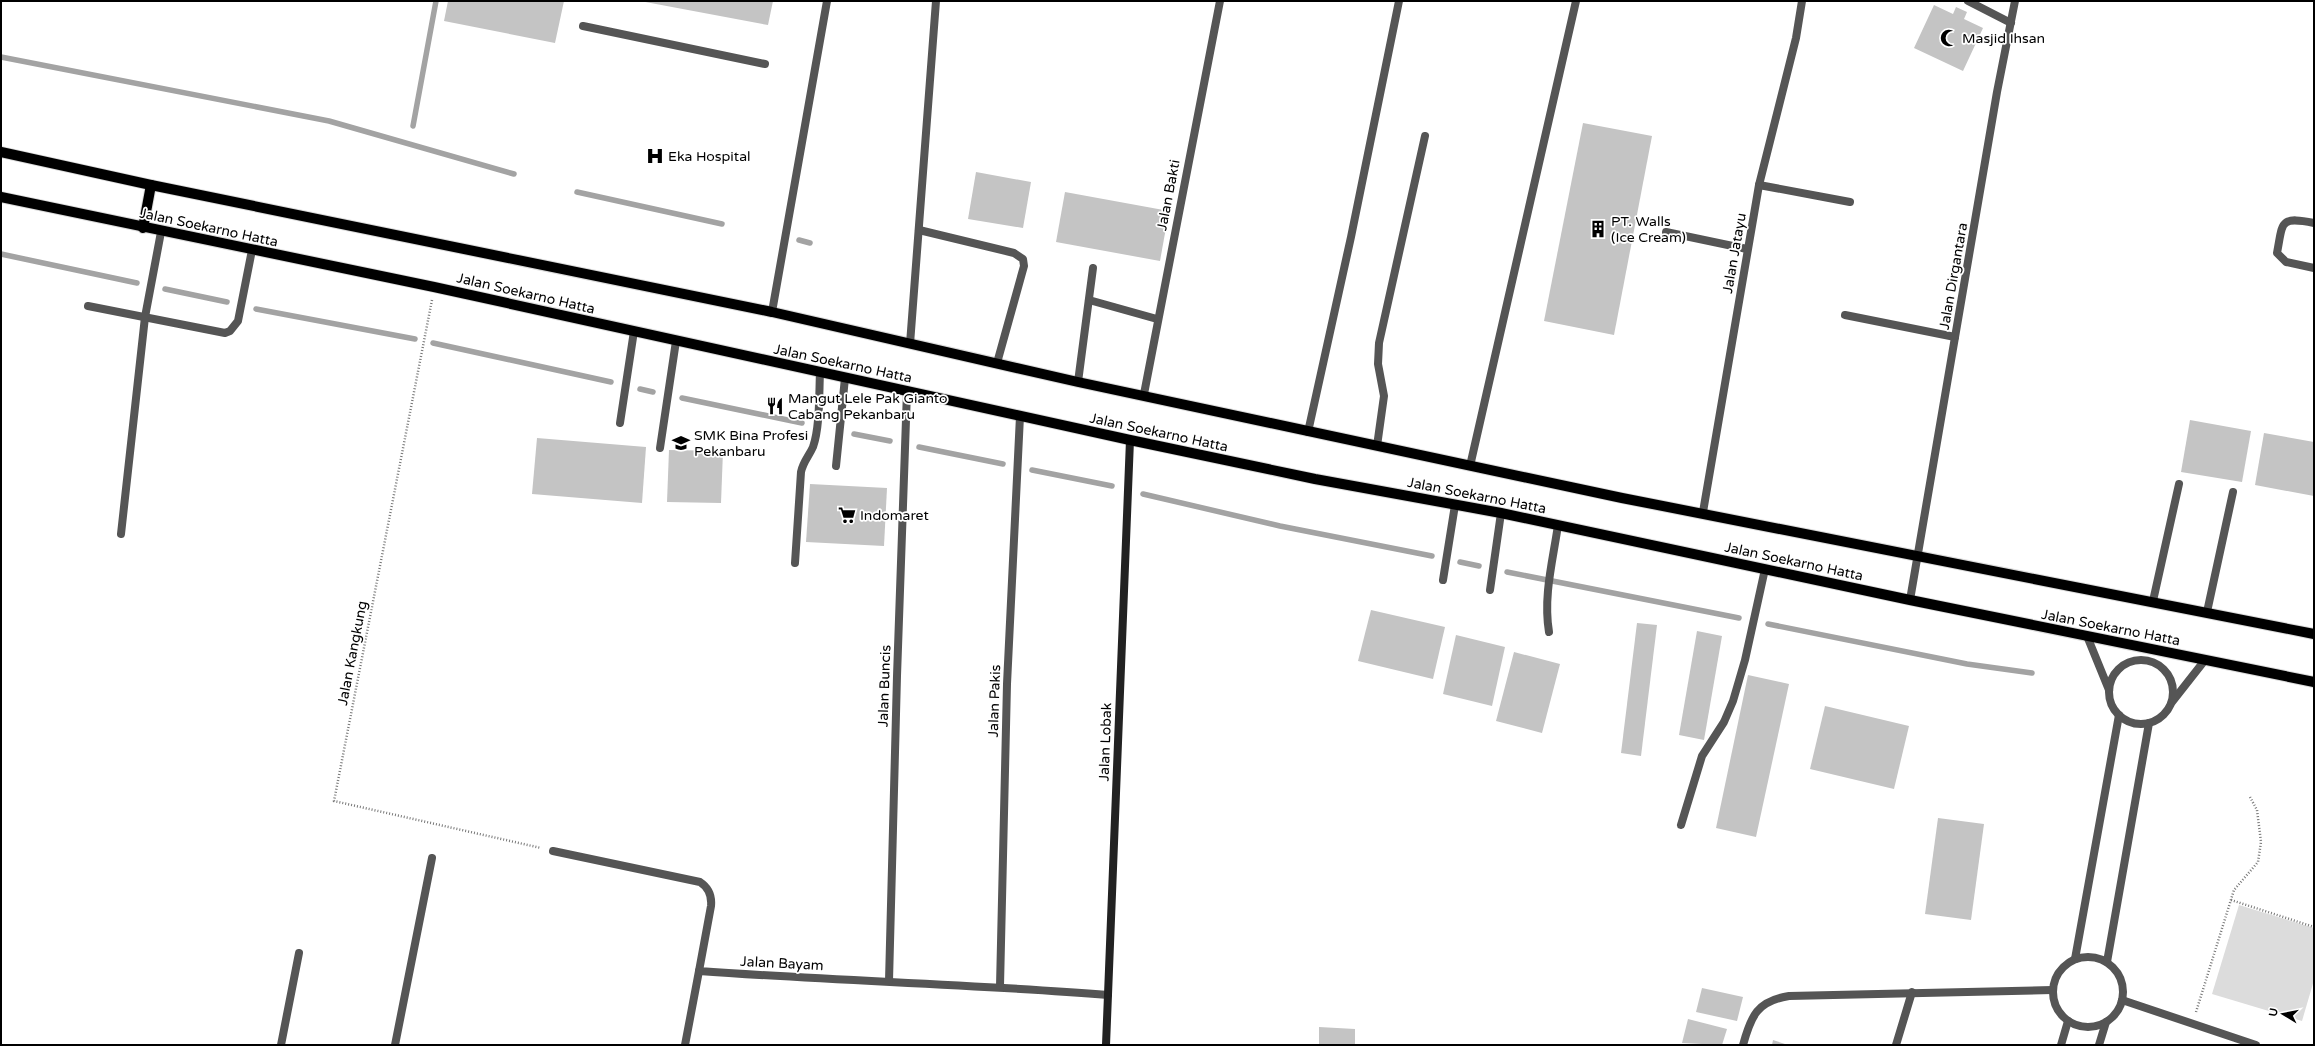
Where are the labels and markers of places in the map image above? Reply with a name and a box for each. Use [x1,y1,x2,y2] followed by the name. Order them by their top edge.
[1939,28,1959,48] mosque icon: Masjid Ihsan
[1962,30,2045,47] place label: Masjid Ihsan
[645,146,665,166] hospital icon: Eka Hospital
[668,148,751,165] place label: Eka Hospital
[1611,213,1686,246] place label: PT. Walls (Ice Cream)
[1588,219,1608,239] building icon: PT. Walls (Ice Cream)
[788,390,948,423] place label: Mangut Lele Pak Gianto Cabang Pekanbaru
[765,396,785,416] restaurant icon: Mangut Lele Pak Gianto Cabang Pekanbaru
[694,427,808,460] place label: SMK Bina Profesi Pekanbaru
[671,433,691,453] school or university icon: SMK Bina Profesi Pekanbaru
[837,505,857,525] supermarket icon: Indomaret
[860,507,930,524] place label: Indomaret

